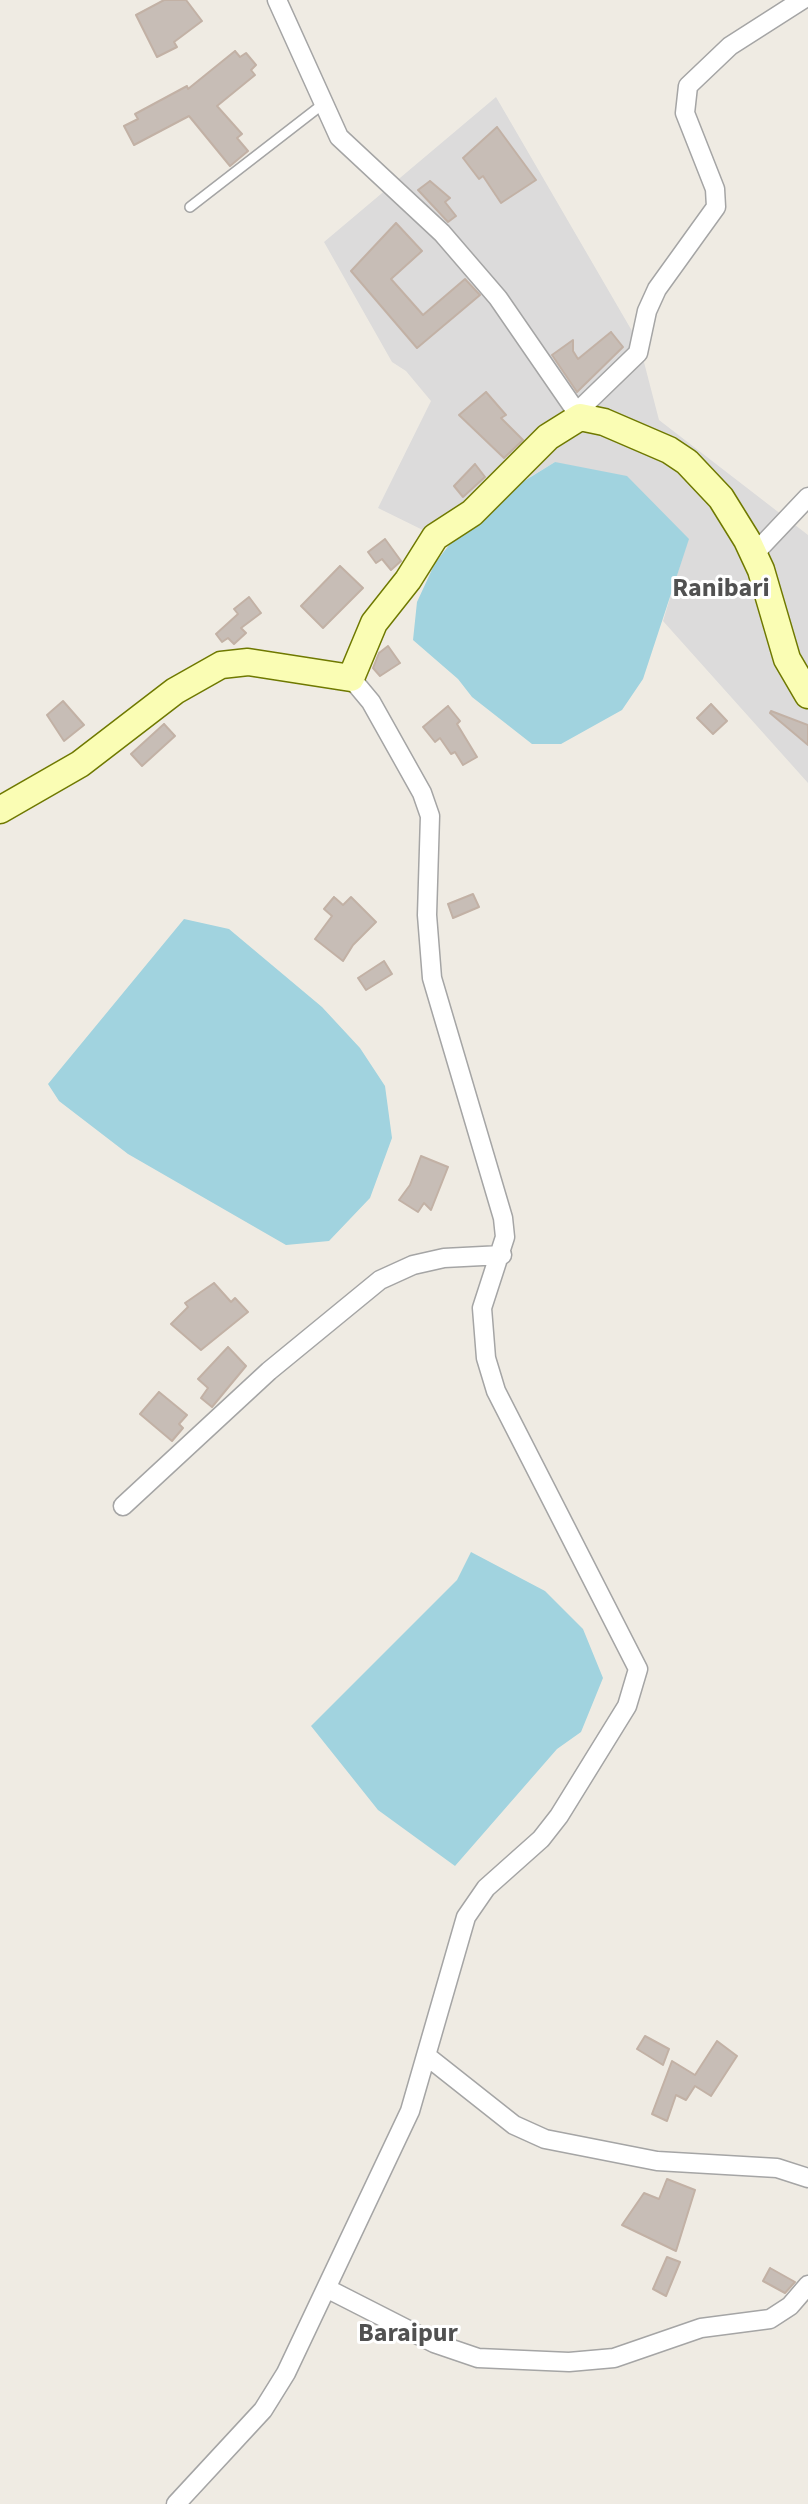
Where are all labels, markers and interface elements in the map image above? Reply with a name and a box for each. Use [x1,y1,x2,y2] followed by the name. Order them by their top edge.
[672,574,770,606] district label: Ranibari
[358,2319,458,2351] district label: Baraipur

